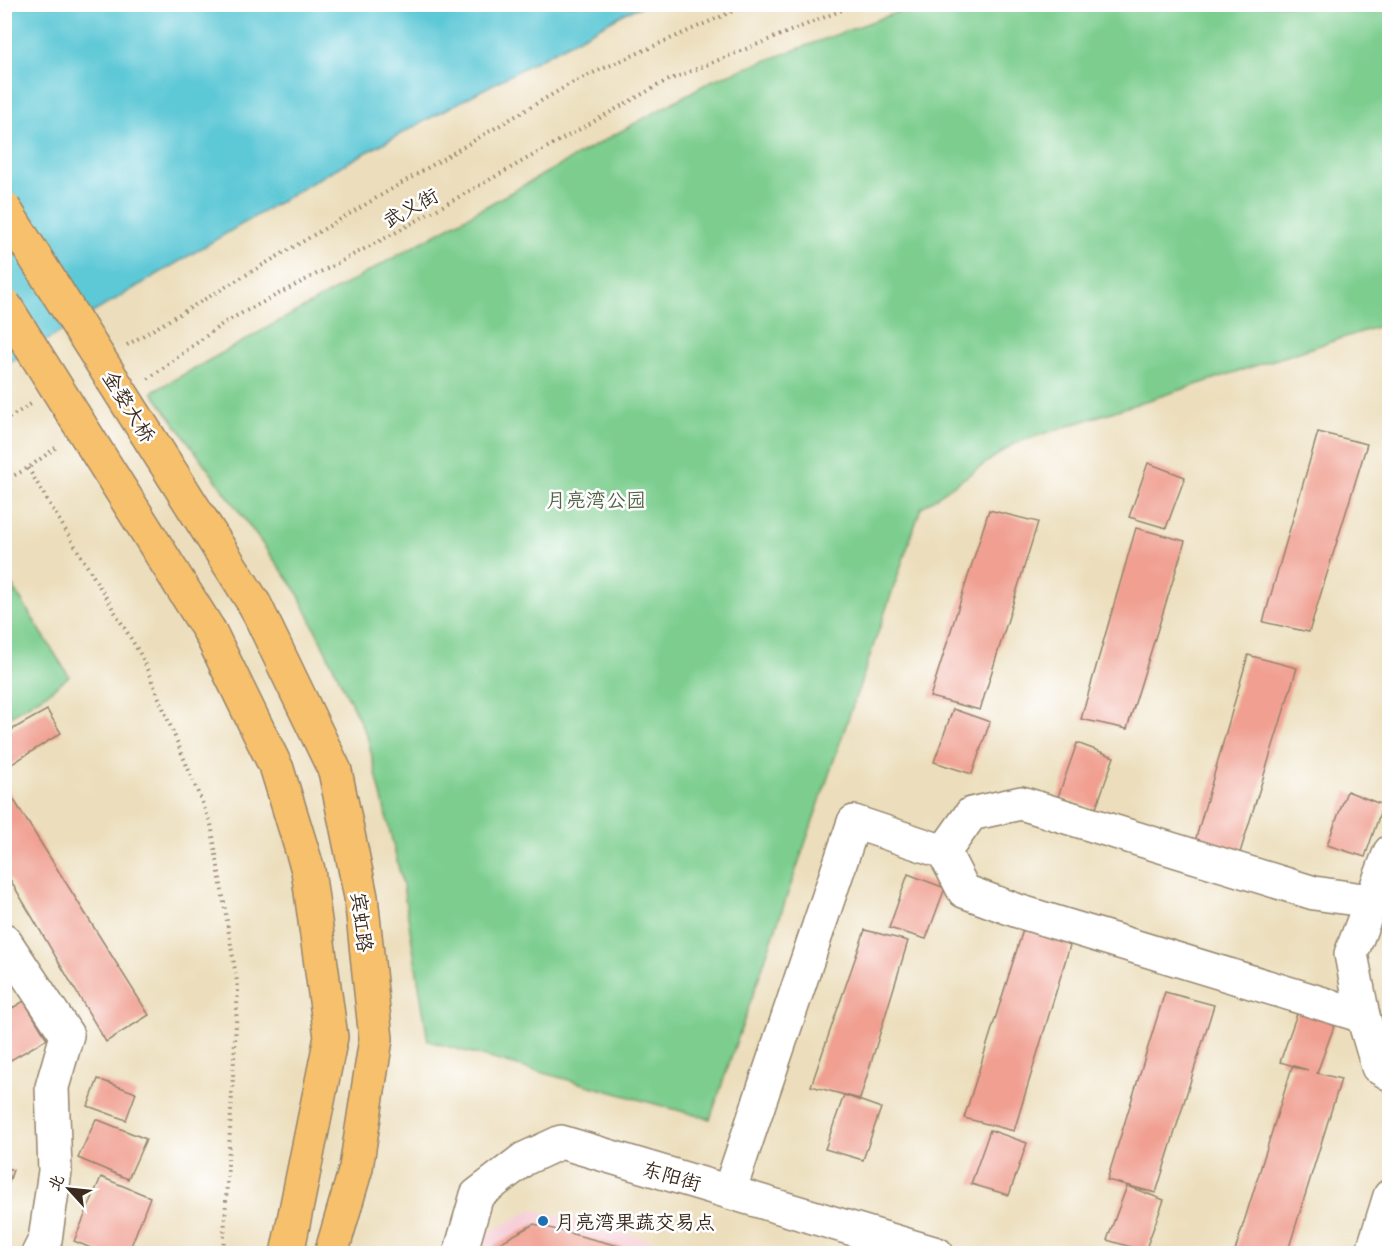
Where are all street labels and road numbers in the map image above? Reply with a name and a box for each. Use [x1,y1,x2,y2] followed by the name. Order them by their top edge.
[376,179,444,235] street label: 武义街
[96,364,164,448] street label: 金婺大桥
[344,890,382,955] street label: 宾虹路
[639,1152,705,1198] street label: 东阳街

